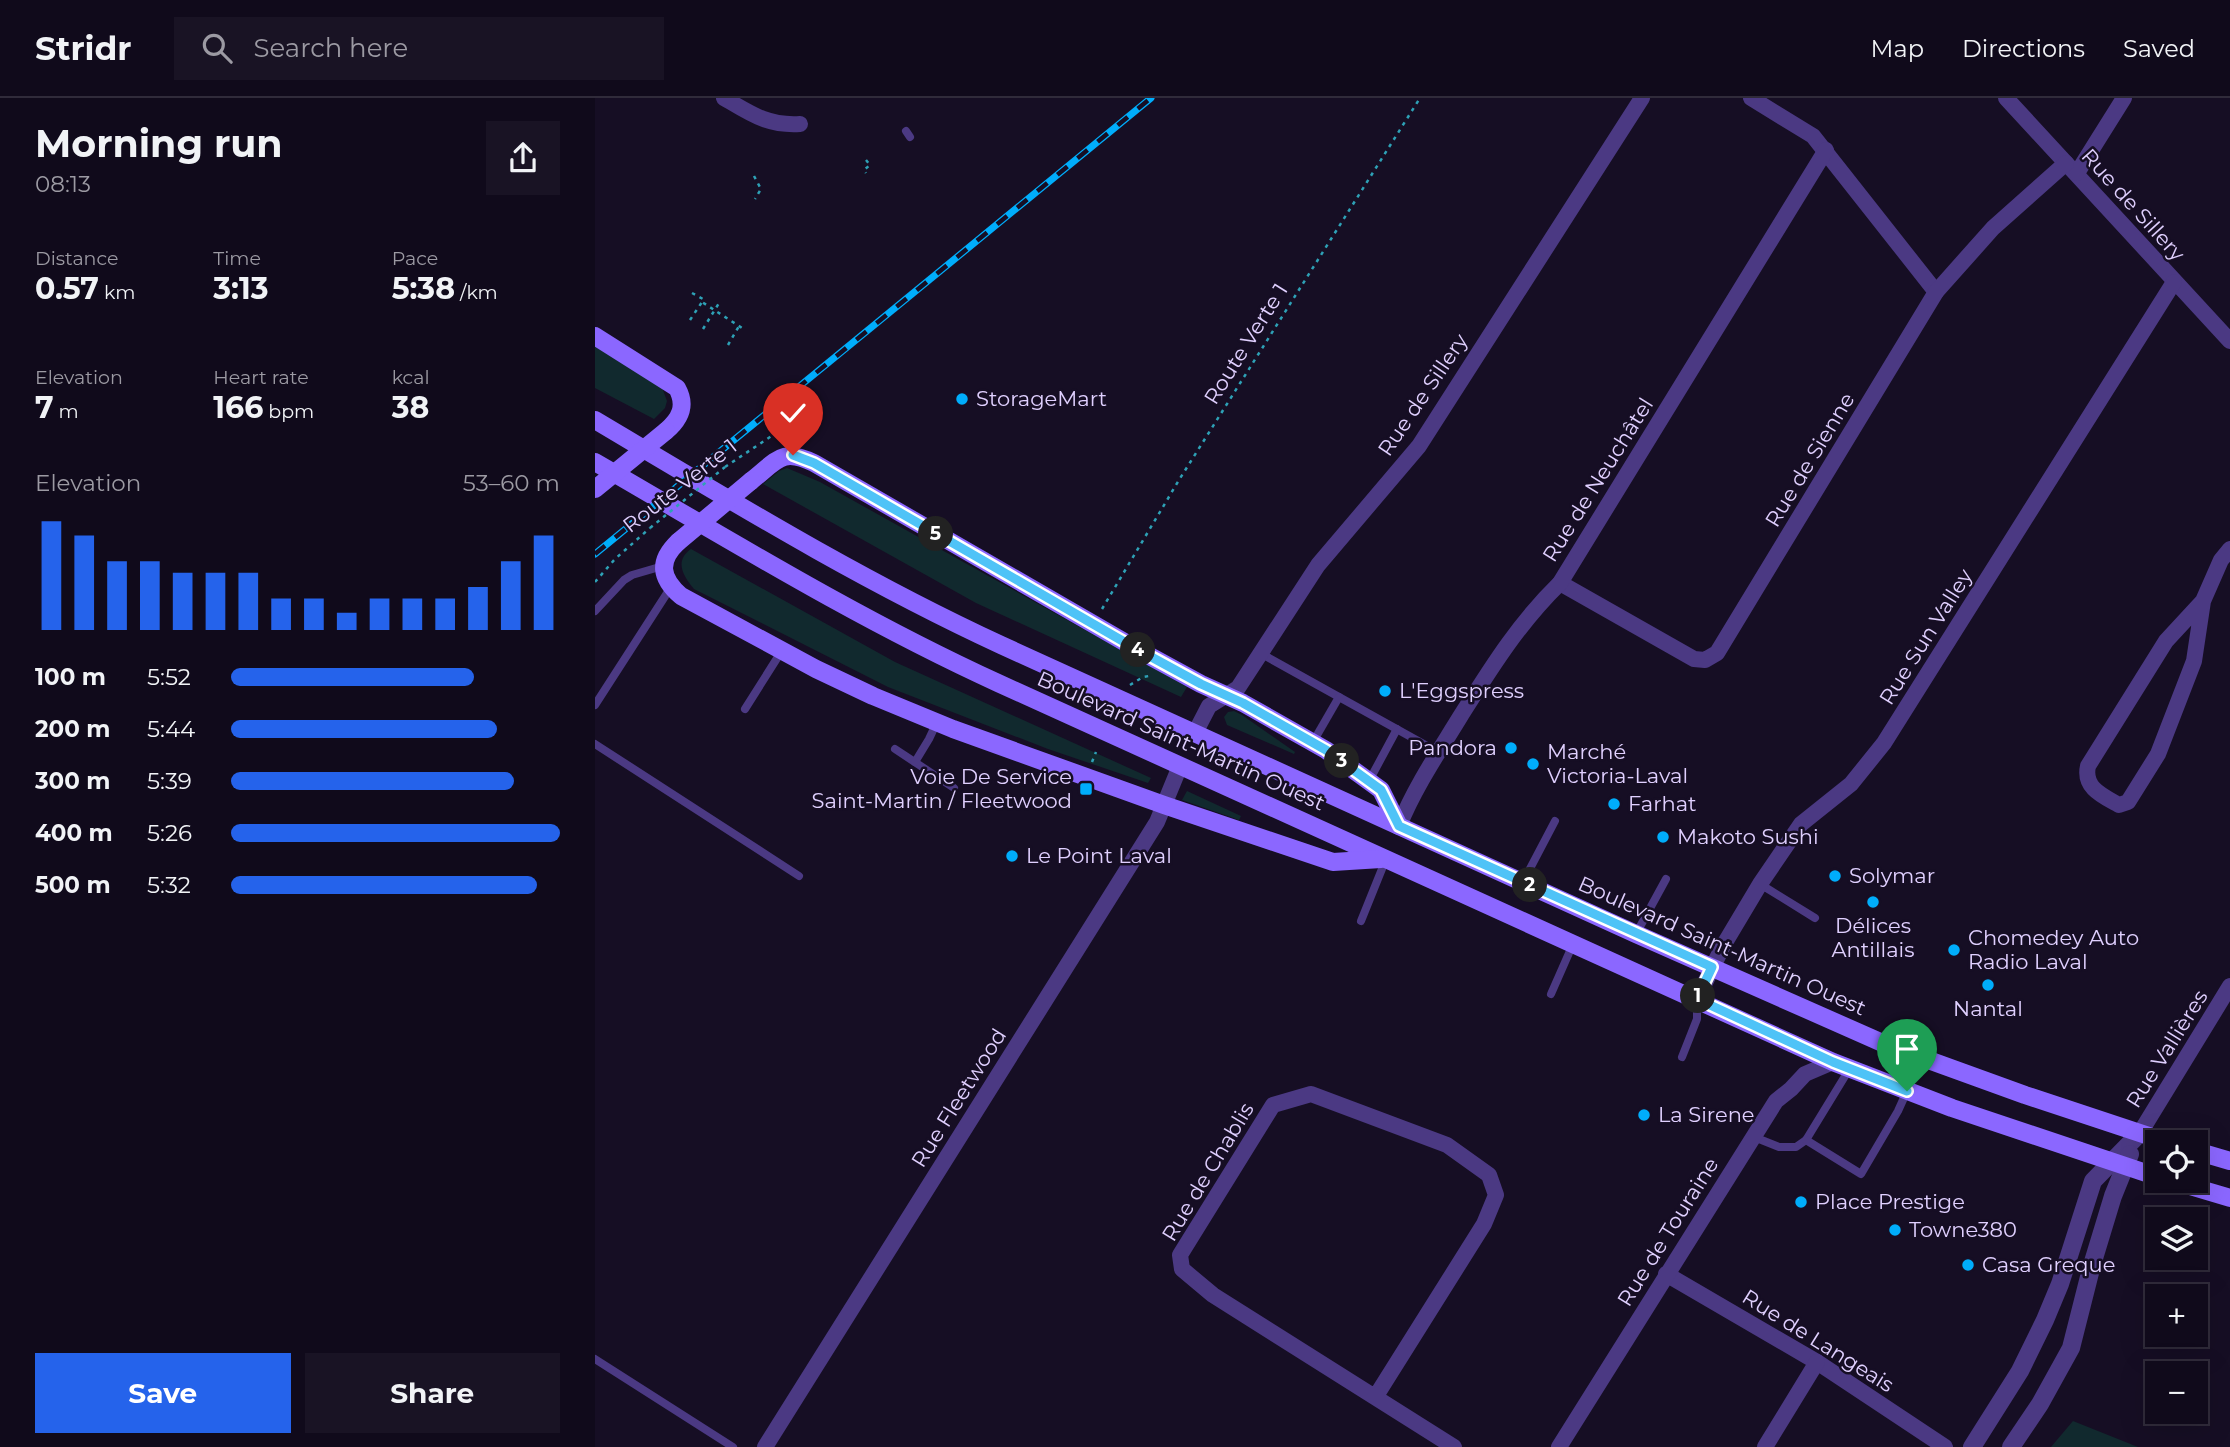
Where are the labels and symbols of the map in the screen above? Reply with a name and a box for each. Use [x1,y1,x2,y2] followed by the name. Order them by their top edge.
[2077,143,2191,266] street label: Rue de Sillery
[1199,279,1293,409] street label: Route Verte 1
[1372,328,1473,461] street label: Rue de Sillery
[763,383,823,455] pin
[976,386,1107,411] place label: StorageMart
[1760,388,1859,531] street label: Rue de Sienne
[954,391,970,407] marker: StorageMart
[1537,393,1658,566] street label: Rue de Neuchâtel
[618,433,742,538] street label: Route Verte 1
[919,516,953,551] pin: 5
[1874,564,1978,709] street label: Rue Sun Valley
[1121,632,1155,668] pin: 4
[1033,666,1329,815] street label: Boulevard Saint-Martin Ouest
[1399,678,1524,703] place label: L'Eggspress
[1377,683,1393,699] marker: L'Eggspress
[1408,735,1497,760] place label: Pandora
[1547,739,1688,788] place label: Marché Victoria-Laval
[1503,740,1519,756] marker: Pandora
[1325,744,1359,778] pin: 3
[1525,756,1541,772] marker: Marché Victoria-Laval
[812,764,1072,813] place label: Voie De Service Saint-Martin / Fleetwood
[1078,781,1094,797] marker: Voie De Service Saint-Martin / Fleetwood
[1628,791,1697,816] place label: Farhat
[1606,796,1622,812] marker: Farhat
[1677,824,1819,849] place label: Makoto Sushi
[1655,829,1671,845] marker: Makoto Sushi
[1026,843,1172,868] place label: Le Point Laval
[1004,848,1020,864] marker: Le Point Laval
[1849,863,1935,888] place label: Solymar
[1513,868,1548,902] pin: 2
[1827,868,1843,884] marker: Solymar
[1574,871,1870,1020] street label: Boulevard Saint-Martin Ouest
[1865,894,1881,910] marker: Délices Antillais
[1831,913,1915,962] place label: Délices Antillais
[1968,925,2139,974] place label: Chomedey Auto Radio Laval
[1946,942,1962,958] marker: Chomedey Auto Radio Laval
[1980,977,1996,993] marker: Nantal
[1681,978,1715,1014] pin: 1
[2120,985,2213,1112] street label: Rue Vallières
[1953,996,2023,1021] place label: Nantal
[1877,1019,1937,1091] pin
[906,1024,1011,1172] street label: Rue Fleetwood
[1156,1098,1259,1246] street label: Rue de Chablis
[1658,1102,1755,1127] place label: La Sirene
[1636,1107,1652,1123] marker: La Sirene
[1612,1153,1723,1311] street label: Rue de Touraine
[1815,1189,1965,1214] place label: Place Prestige
[1793,1194,1809,1210] marker: Place Prestige
[1909,1217,2017,1242] place label: Towne380
[1887,1222,1903,1238] marker: Towne380
[1982,1252,2115,1277] place label: Casa Greque
[1960,1257,1976,1273] marker: Casa Greque
[1738,1284,1899,1397] street label: Rue de Langeais

